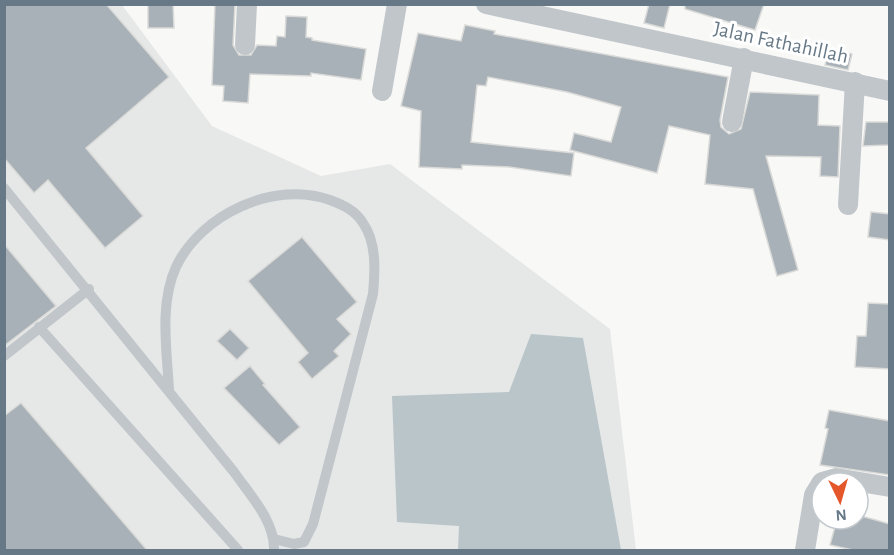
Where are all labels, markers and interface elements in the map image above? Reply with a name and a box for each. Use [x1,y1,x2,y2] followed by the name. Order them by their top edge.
[712,18,850,67] street label: Jalan Fathahillah
[810,471,870,531] north arrow
[835,506,847,523] text: N

